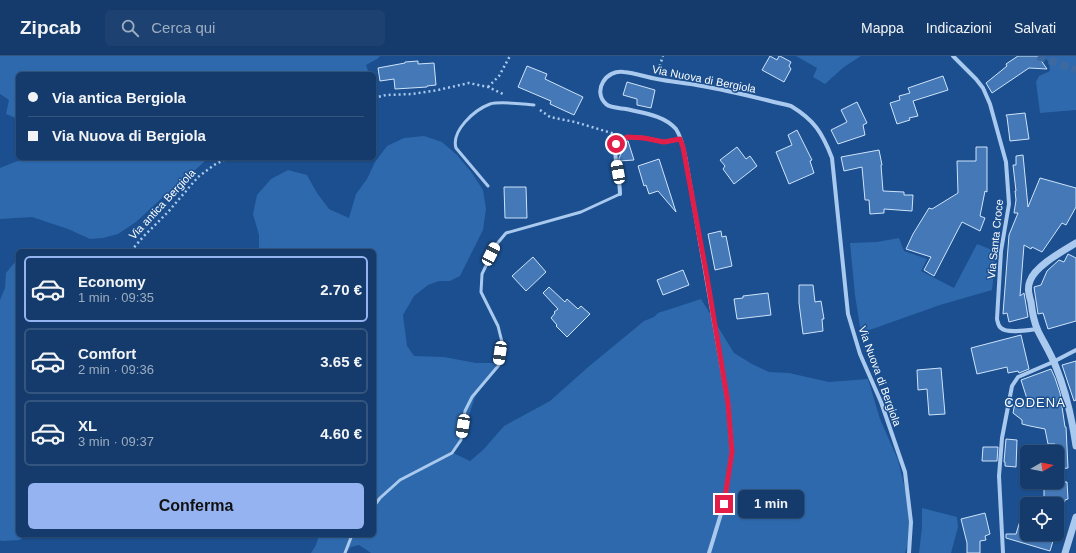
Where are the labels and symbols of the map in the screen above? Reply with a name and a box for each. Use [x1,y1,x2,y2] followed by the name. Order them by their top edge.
[651,63,758,95] street label: Via Nuova di Bergiola
[607,135,625,153] route start
[610,159,626,185] car
[126,166,198,242] street label: Via antica Bergiola
[985,199,1005,279] street label: Via Santa Croce
[480,241,502,267] car
[856,324,904,428] street label: Via Nuova di Bergiola
[492,340,508,366] car
[1004,395,1066,410] district label: CODENA
[455,413,471,439] car
[1020,445,1064,489] north arrow
[738,490,804,518] callout: 1 min
[715,495,733,513] route end

